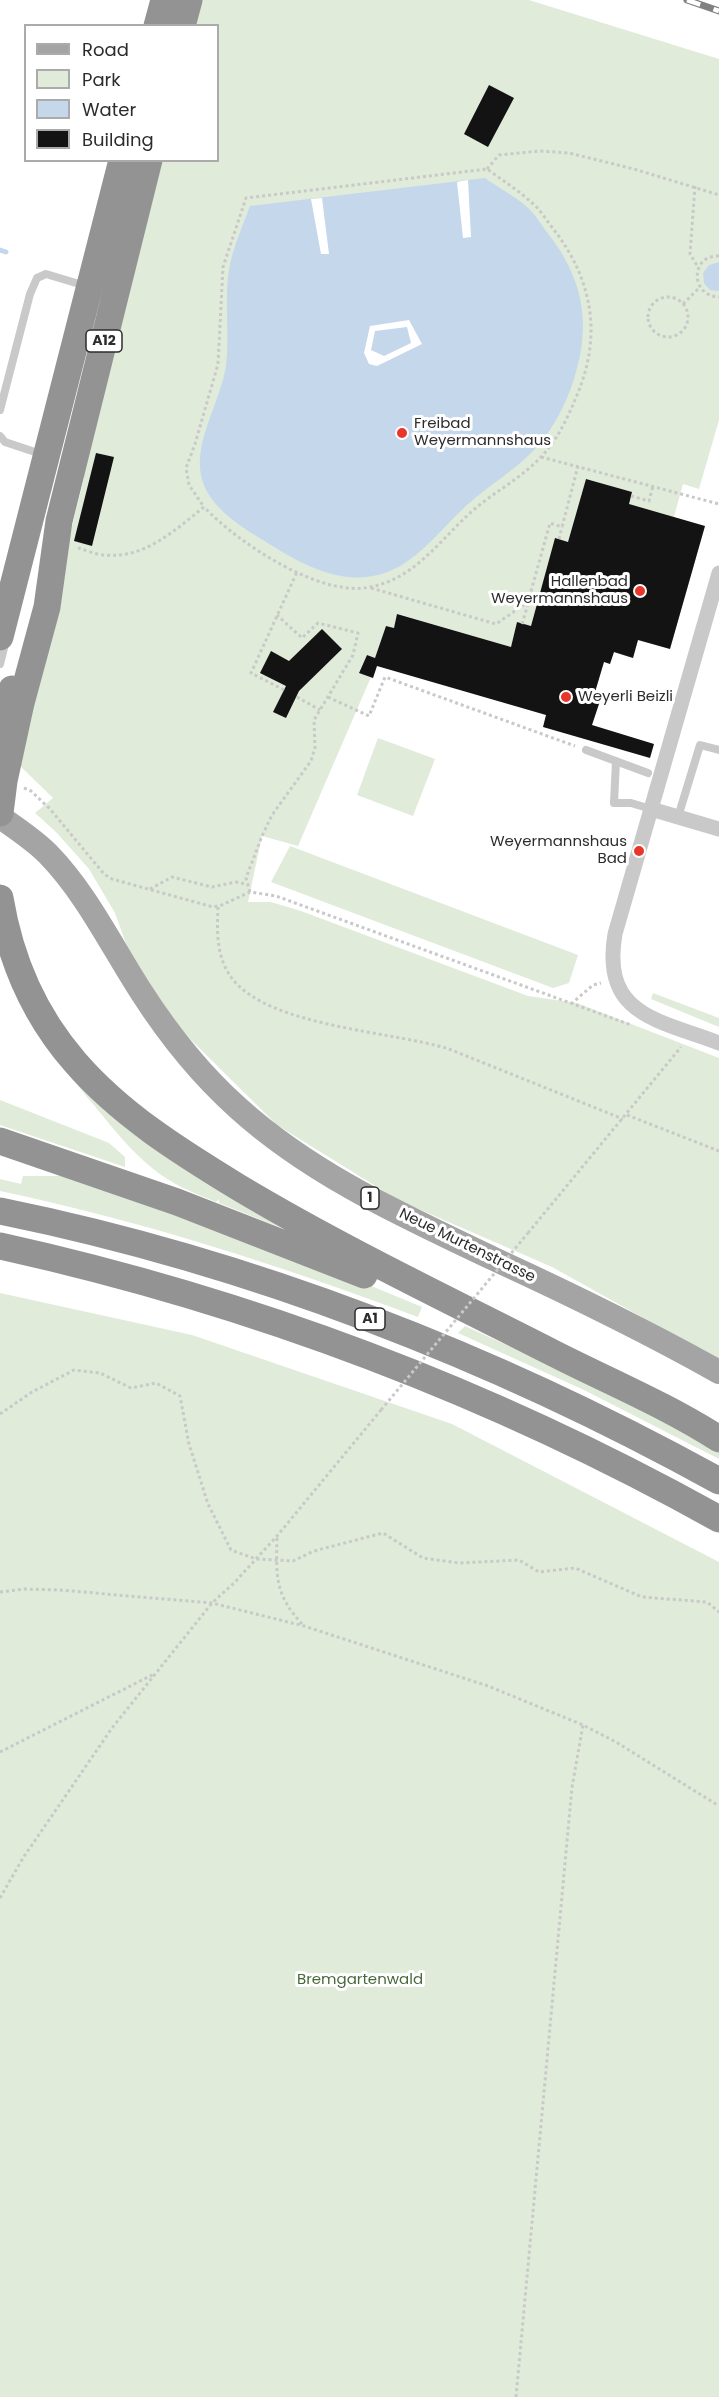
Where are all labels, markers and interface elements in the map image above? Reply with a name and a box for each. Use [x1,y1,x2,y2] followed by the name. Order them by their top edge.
[24,24,219,162] legend
[82,37,129,62] text: Road
[82,67,121,92] text: Park
[82,97,136,122] text: Water
[82,127,154,152] text: Building
[86,330,122,352] road number: A12
[414,415,551,450] place label: Freibad Weyermannshaus
[395,426,409,440] marker: Freibad Weyermannshaus
[491,573,628,608] place label: Hallenbad Weyermannshaus
[633,584,647,598] marker: Hallenbad Weyermannshaus
[578,688,673,706] place label: Weyerli Beizli
[559,690,573,704] marker: Weyerli Beizli
[490,833,627,868] place label: Weyermannshaus Bad
[632,844,646,858] marker: Weyermannshaus Bad
[361,1187,379,1209] road number: 1
[396,1205,538,1287] street label: Neue Murtenstrasse
[355,1308,385,1330] road number: A1
[297,1971,423,1989] park label: Bremgartenwald

